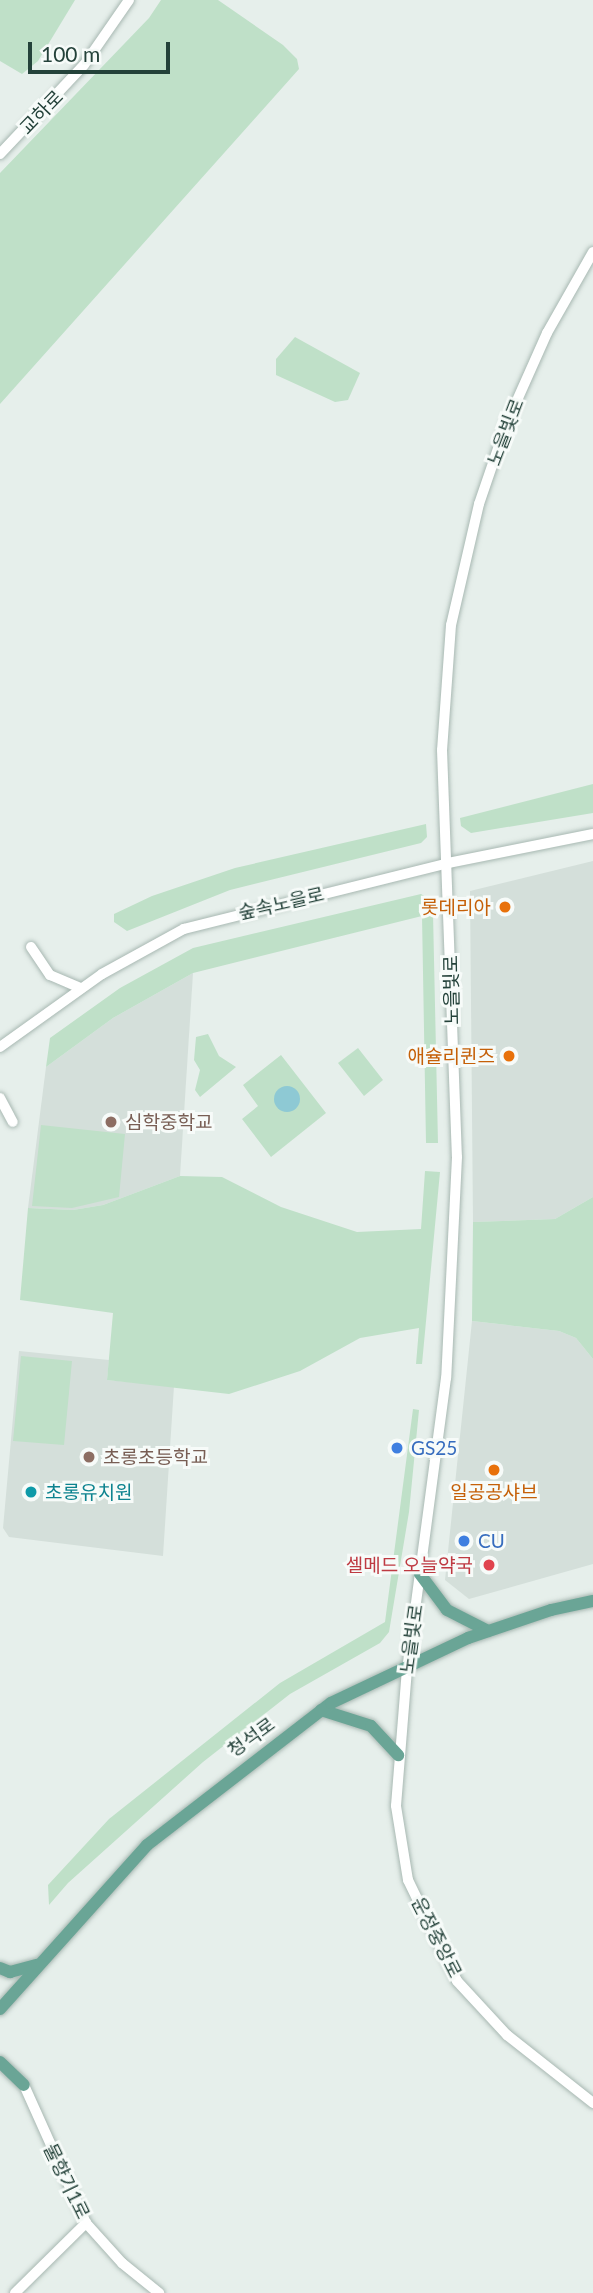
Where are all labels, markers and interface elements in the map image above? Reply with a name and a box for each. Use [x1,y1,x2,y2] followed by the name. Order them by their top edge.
[32,28,173,72] scale bar
[41,41,100,66] text: 100 m
[15,85,67,139] street label: 교하로
[482,395,528,469] street label: 노을빛로
[236,882,326,924] street label: 숲속노을로
[421,896,491,918] place label: 롯데리아
[497,899,513,915] marker: 롯데리아
[439,955,463,1025] street label: 노을빛로
[408,1045,495,1067] place label: 애슐리퀸즈
[501,1048,517,1064] marker: 애슐리퀸즈
[125,1111,212,1133] place label: 심학중학교
[103,1114,119,1130] marker: 심학중학교
[411,1437,457,1459] place label: GS25
[389,1440,405,1456] marker: GS25
[103,1446,208,1468] place label: 초롱초등학교
[81,1449,97,1465] marker: 초롱초등학교
[486,1462,502,1478] marker: 일공공샤브
[45,1481,132,1503] place label: 초롱유치원
[450,1481,538,1503] place label: 일공공샤브
[23,1484,39,1500] marker: 초롱유치원
[478,1530,505,1552] place label: CU
[456,1533,472,1549] marker: CU
[346,1554,473,1576] place label: 셀메드 오늘약국
[479,1555,499,1575] marker: 셀메드 오늘약국
[395,1603,427,1675] street label: 노을빛로
[223,1712,279,1762] street label: 청석로
[407,1893,467,1981] street label: 운정중앙로
[39,2140,95,2222] street label: 물향기1로

